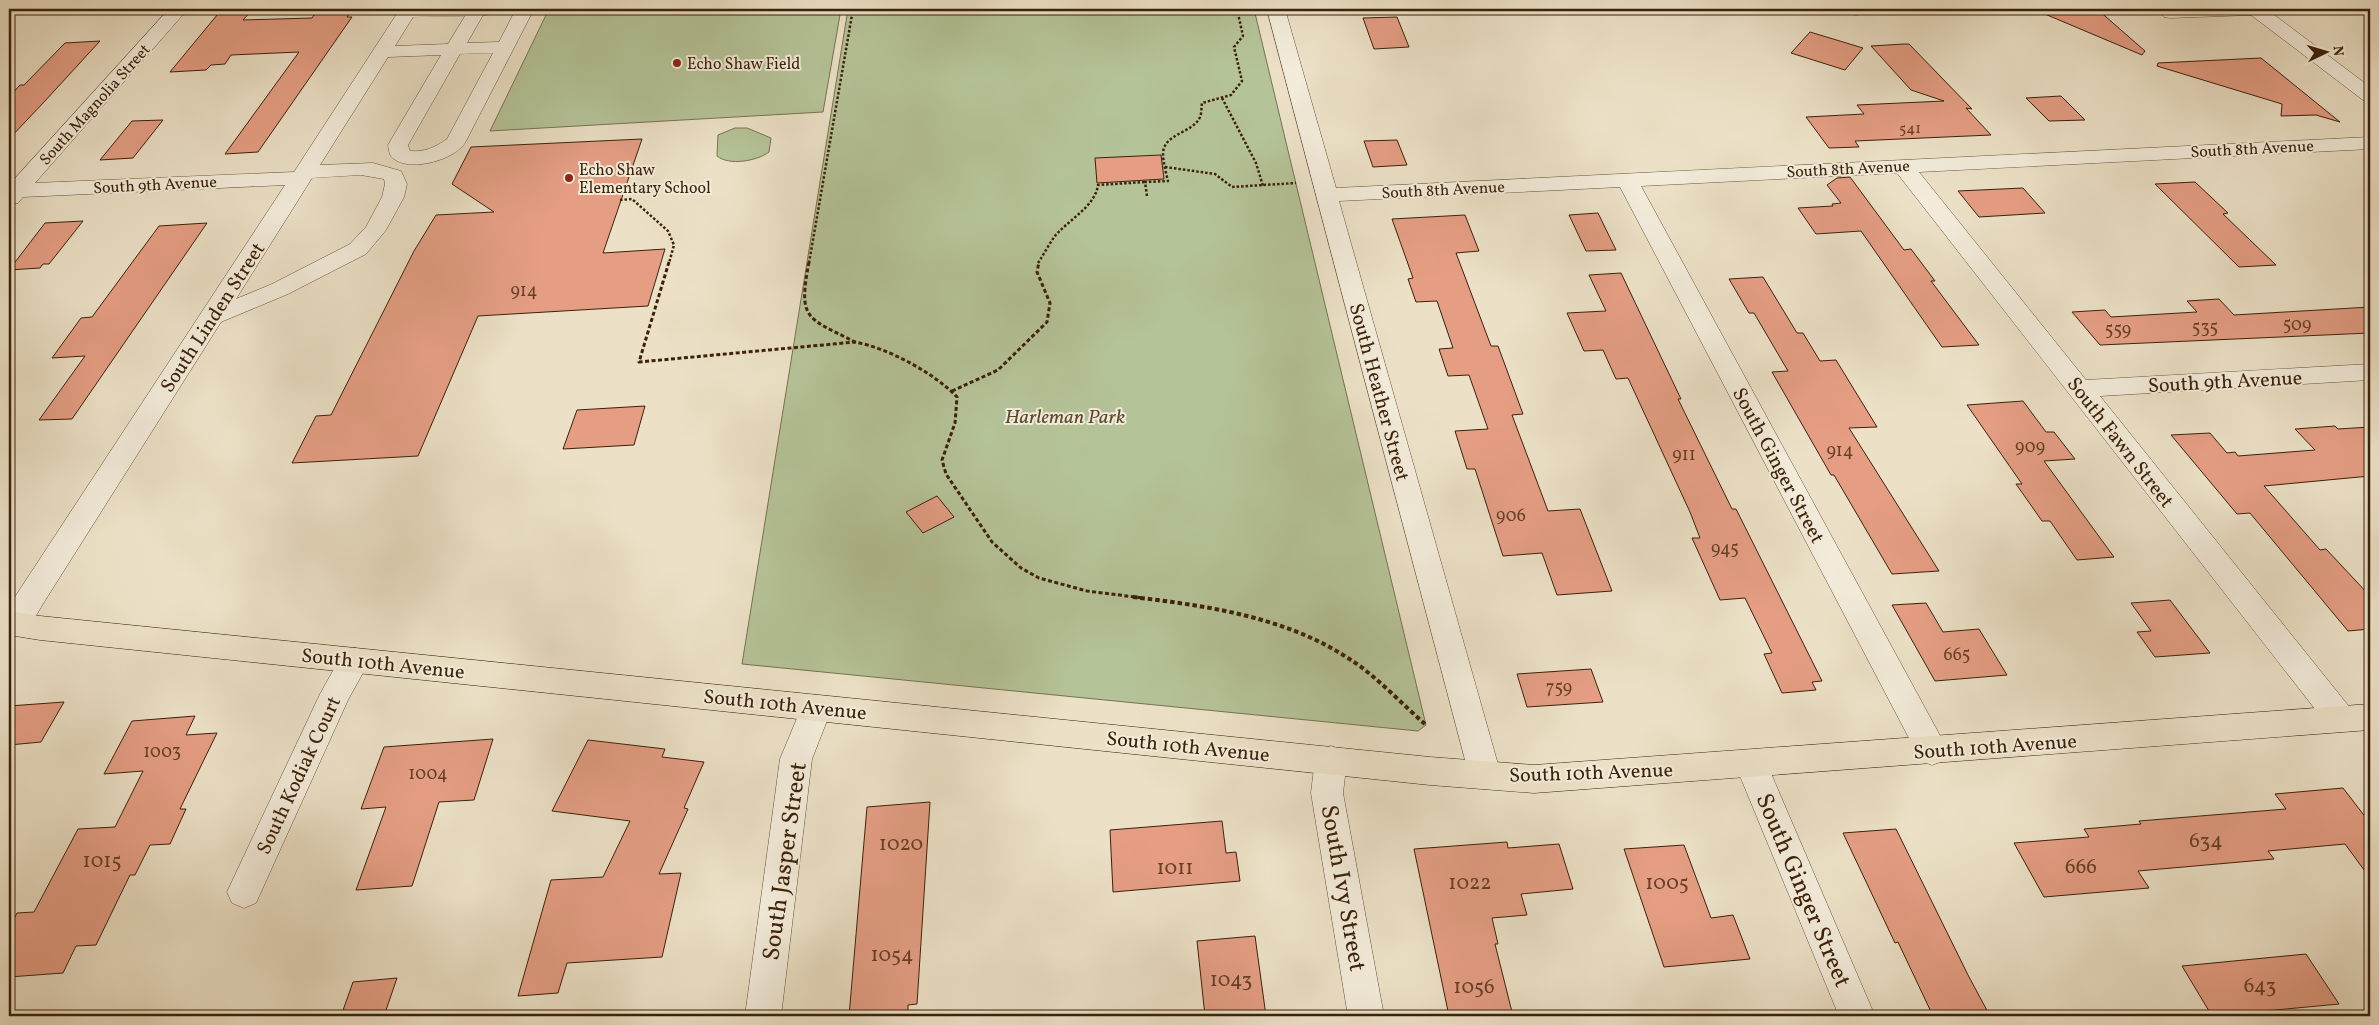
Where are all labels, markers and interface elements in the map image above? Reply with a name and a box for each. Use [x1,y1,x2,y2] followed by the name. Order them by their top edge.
[2302,28,2352,78] north arrow
[35,40,156,171] street label: South Magnolia Street
[2328,45,2347,57] text: N
[687,54,800,76] place label: Echo Shaw Field
[671,57,683,69] marker: Echo Shaw Field
[1899,119,1921,140] house number: 541
[2190,136,2314,164] street label: South 8th Avenue
[1786,156,1910,184] street label: South 8th Avenue
[579,160,711,200] place label: Echo Shaw Elementary School
[93,172,217,200] street label: South 9th Avenue
[563,172,575,184] marker: Echo Shaw Elementary School
[1381,177,1505,205] street label: South 8th Avenue
[155,237,273,399] street label: South Linden Street
[510,279,538,304] house number: 914
[1341,300,1415,485] street label: South Heather Street
[2283,313,2311,338] house number: 509
[2192,316,2218,341] house number: 535
[2105,318,2131,343] house number: 559
[2147,365,2303,401] street label: South 9th Avenue
[2059,372,2180,515] street label: South Fawn Street
[1724,383,1830,549] street label: South Ginger Street
[1005,404,1125,432] park label: Harleman Park
[2015,435,2045,460] house number: 909
[1826,439,1854,464] house number: 914
[1672,443,1696,468] house number: 911
[1496,504,1526,529] house number: 906
[1711,537,1739,562] house number: 945
[300,642,466,687] street label: South 10th Avenue
[1944,643,1970,668] house number: 665
[1546,676,1572,701] house number: 759
[702,683,868,728] street label: South 10th Avenue
[251,692,349,860] street label: South Kodiak Court
[1105,725,1271,770] street label: South 10th Avenue
[1912,728,2078,768] street label: South 10th Avenue
[143,740,181,765] house number: 1003
[1509,757,1674,791] street label: South 10th Avenue
[755,760,817,963] street label: South Jasper Street
[408,762,448,787] house number: 1004
[1746,789,1858,993] street label: South Ginger Street
[1311,803,1373,974] street label: South Ivy Street
[2189,827,2223,856] house number: 634
[879,830,923,859] house number: 1020
[82,847,122,876] house number: 1015
[2065,853,2097,882] house number: 666
[1156,854,1194,883] house number: 1011
[1448,869,1492,898] house number: 1022
[1645,869,1689,898] house number: 1005
[870,941,914,970] house number: 1054
[1210,966,1252,995] house number: 1043
[2244,972,2276,1001] house number: 643
[1453,973,1495,1002] house number: 1056

